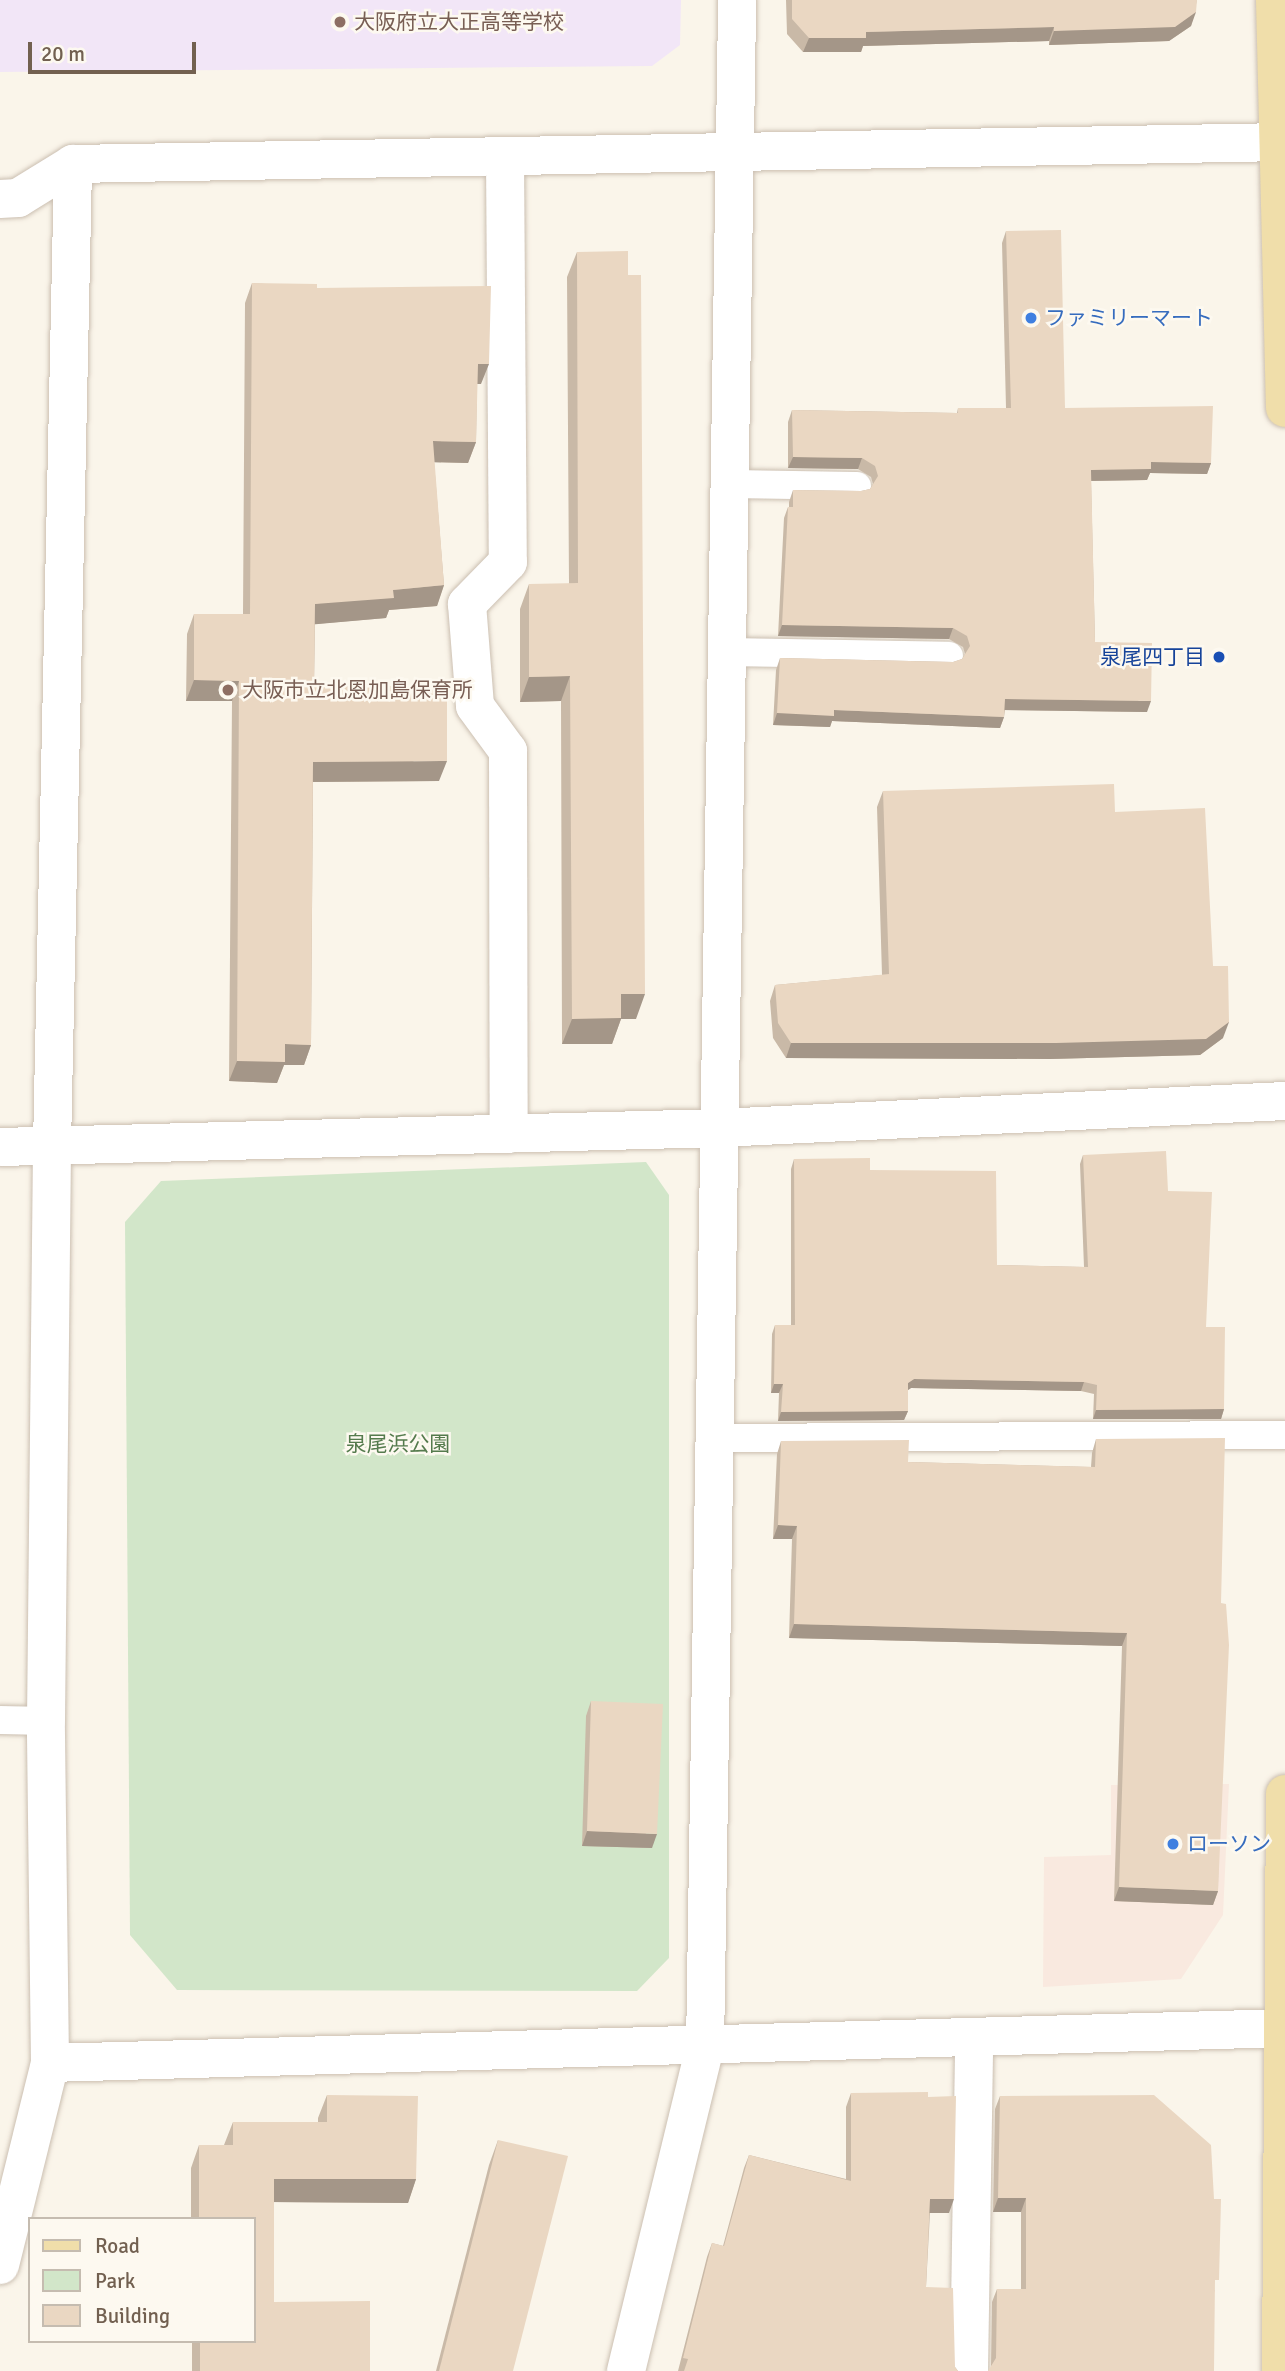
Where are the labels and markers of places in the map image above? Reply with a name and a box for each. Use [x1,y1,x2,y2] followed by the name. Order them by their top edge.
[354,9,564,35] place label: 大阪府立大正高等学校
[332,14,348,30] marker: 大阪府立大正高等学校
[1045,305,1213,331] place label: ファミリーマート
[1023,310,1039,326] marker: ファミリーマート
[1100,644,1205,670] place label: 泉尾四丁目
[1211,649,1227,665] marker: 泉尾四丁目
[242,677,473,703] place label: 大阪市立北恩加島保育所
[220,682,236,698] marker: 大阪市立北恩加島保育所
[1187,1831,1271,1857] place label: ローソン
[1165,1836,1181,1852] marker: ローソン

